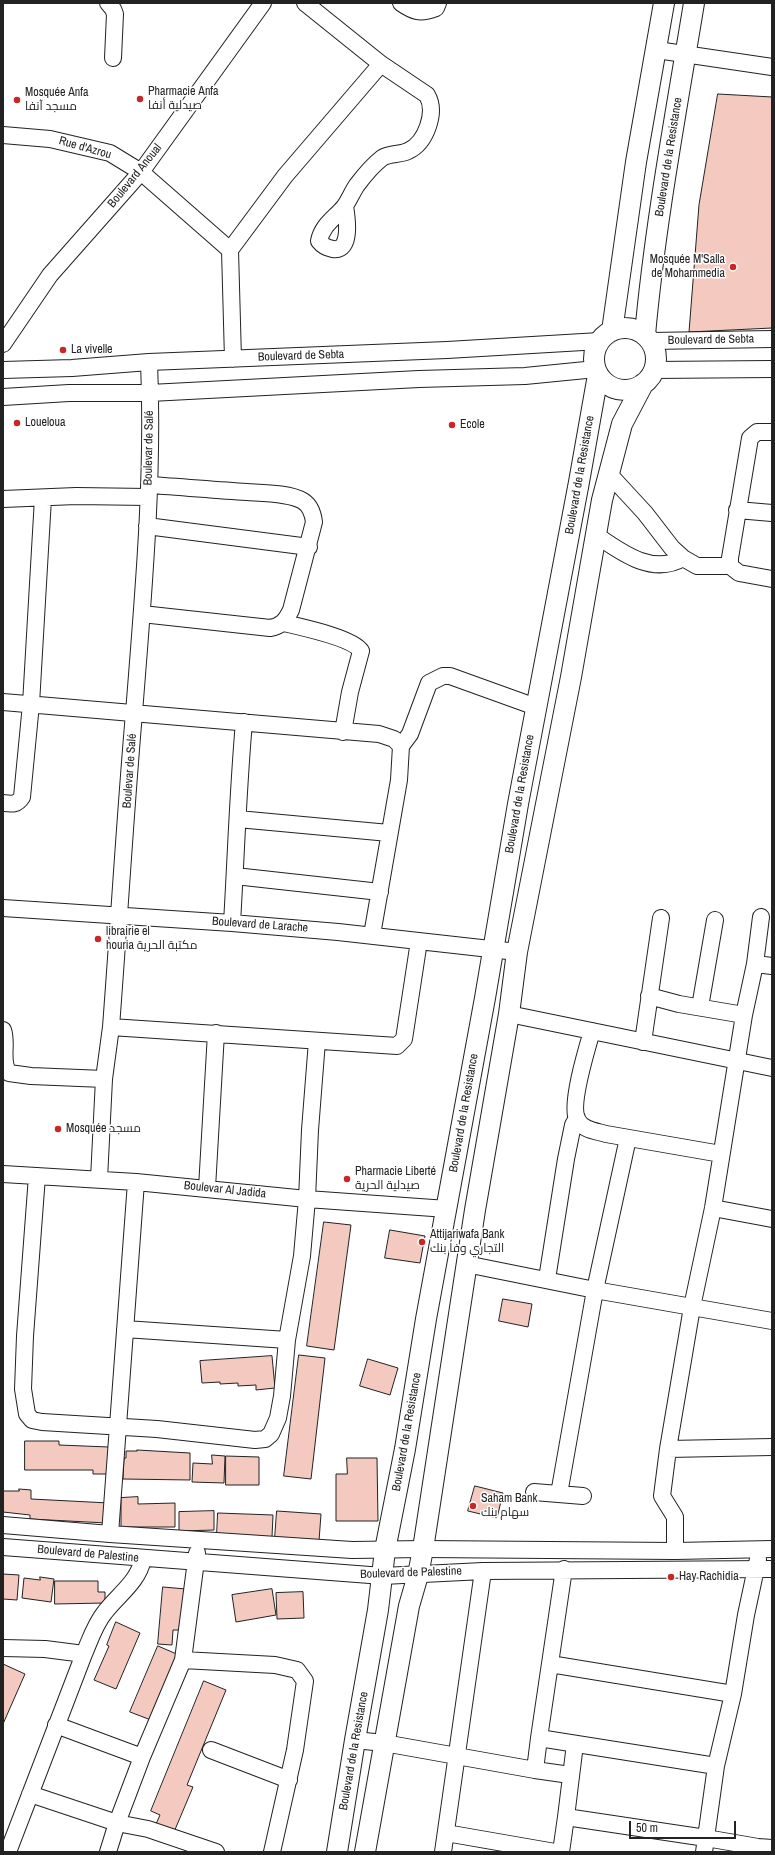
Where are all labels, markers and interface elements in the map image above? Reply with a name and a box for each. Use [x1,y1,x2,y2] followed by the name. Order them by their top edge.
[148,85,219,113] place label: Pharmacie Anfa صيدلية أنفا
[25,86,88,114] place label: Mosquée Anfa مسجد آنفا
[135,94,145,104] marker: Pharmacie Anfa صيدلية أنفا
[12,95,22,105] marker: Mosquée Anfa مسجد آنفا
[652,96,686,218] street label: Boulevard de la Resistance
[57,134,113,162] street label: Rue d'Azrou
[105,141,165,211] street label: Boulevard Anoual
[650,253,725,281] place label: Mosquée M'Salla de Mohammedia
[728,262,738,272] marker: Mosquée M'Salla de Mohammedia
[668,332,754,348] street label: Boulevard de Sebta
[71,343,113,357] place label: La vivelle
[58,345,68,355] marker: La vivelle
[258,347,344,365] street label: Boulevard de Sebta
[141,410,157,486] street label: Boulevar de Salé
[562,414,598,536] street label: Boulevard de la Resistance
[25,416,65,430] place label: Loueloua
[12,418,22,428] marker: Loueloua
[460,418,485,432] place label: Ecole
[447,420,457,430] marker: Ecole
[120,733,140,809] street label: Boulevar de Salé
[502,733,538,855] street label: Boulevard de la Resistance
[211,914,309,936] street label: Boulevard de Larache
[106,925,197,953] place label: librairie el houria مكتبة الحرية
[93,934,103,944] marker: librairie el houria مكتبة الحرية
[446,1052,482,1174] street label: Boulevard de la Resistance
[66,1122,141,1136] place label: Mosquée مسجد
[53,1124,63,1134] marker: Mosquée مسجد
[355,1165,436,1193] place label: Pharmacie Liberté صيدلية الحرية
[342,1174,352,1184] marker: Pharmacie Liberté صيدلية الحرية
[183,1179,267,1201] street label: Boulevar Al Jadida
[430,1228,504,1256] place label: Attijariwafa Bank التجاري وفا بنك
[417,1237,427,1247] marker: Attijariwafa Bank التجاري وفا بنك
[389,1371,425,1493] street label: Boulevard de la Resistance
[481,1492,537,1520] place label: Saham Bank سهام بنك
[468,1501,478,1511] marker: Saham Bank سهام بنك
[37,1542,139,1566] street label: Boulevard de Palestine
[360,1564,462,1582] street label: Boulevard de Palestine
[679,1570,739,1584] place label: Hay Rachidia
[666,1572,676,1582] marker: Hay Rachidia
[336,1690,372,1812] street label: Boulevard de la Resistance
[631,1813,738,1839] scale bar
[636,1820,658,1836] text: 50 m

